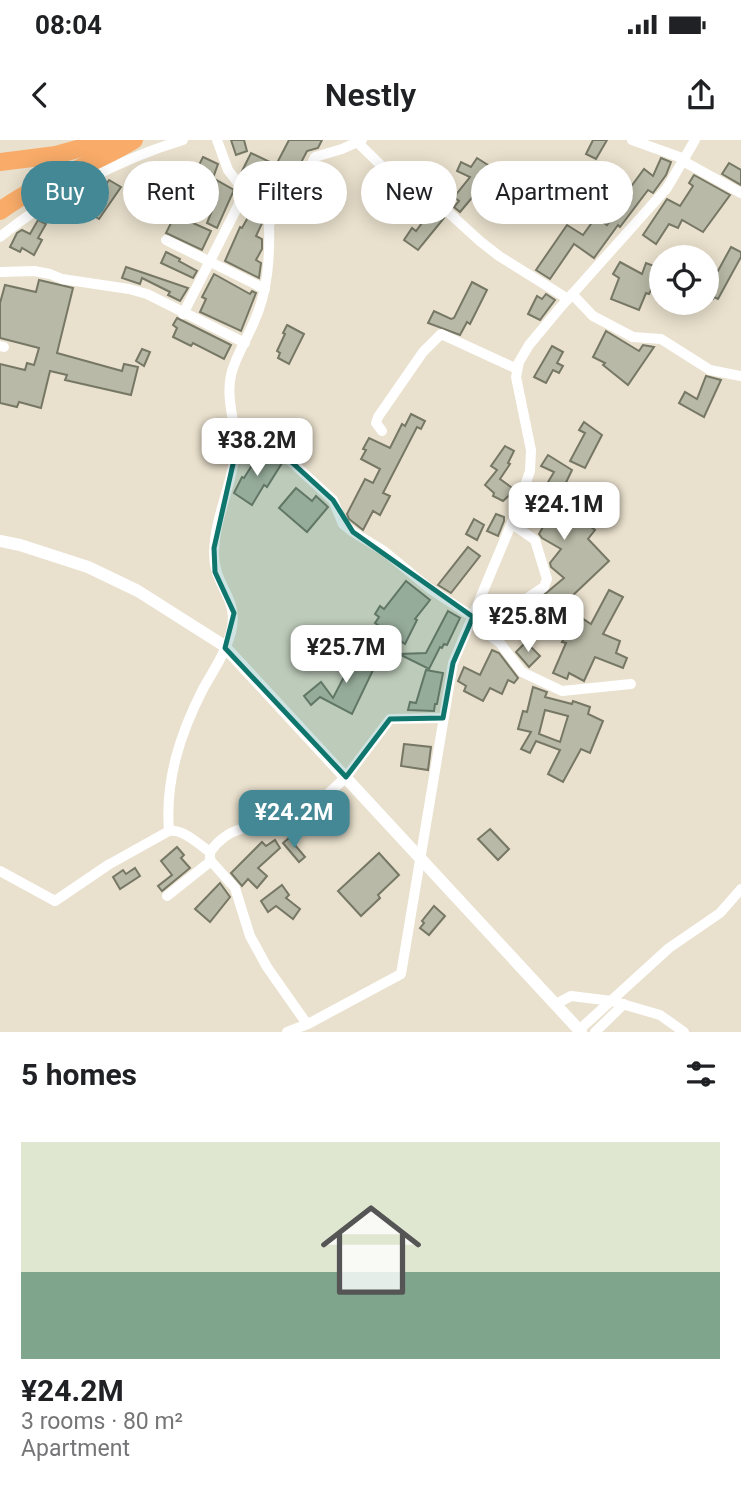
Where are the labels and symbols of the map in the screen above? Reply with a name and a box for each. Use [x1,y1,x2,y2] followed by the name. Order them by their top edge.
[200,418,314,478] pin: ¥38.2M
[507,482,621,542] pin: ¥24.1M
[471,594,585,654] pin: ¥25.8M
[289,626,403,685] pin: ¥25.7M
[237,790,351,850] pin: ¥24.2M

